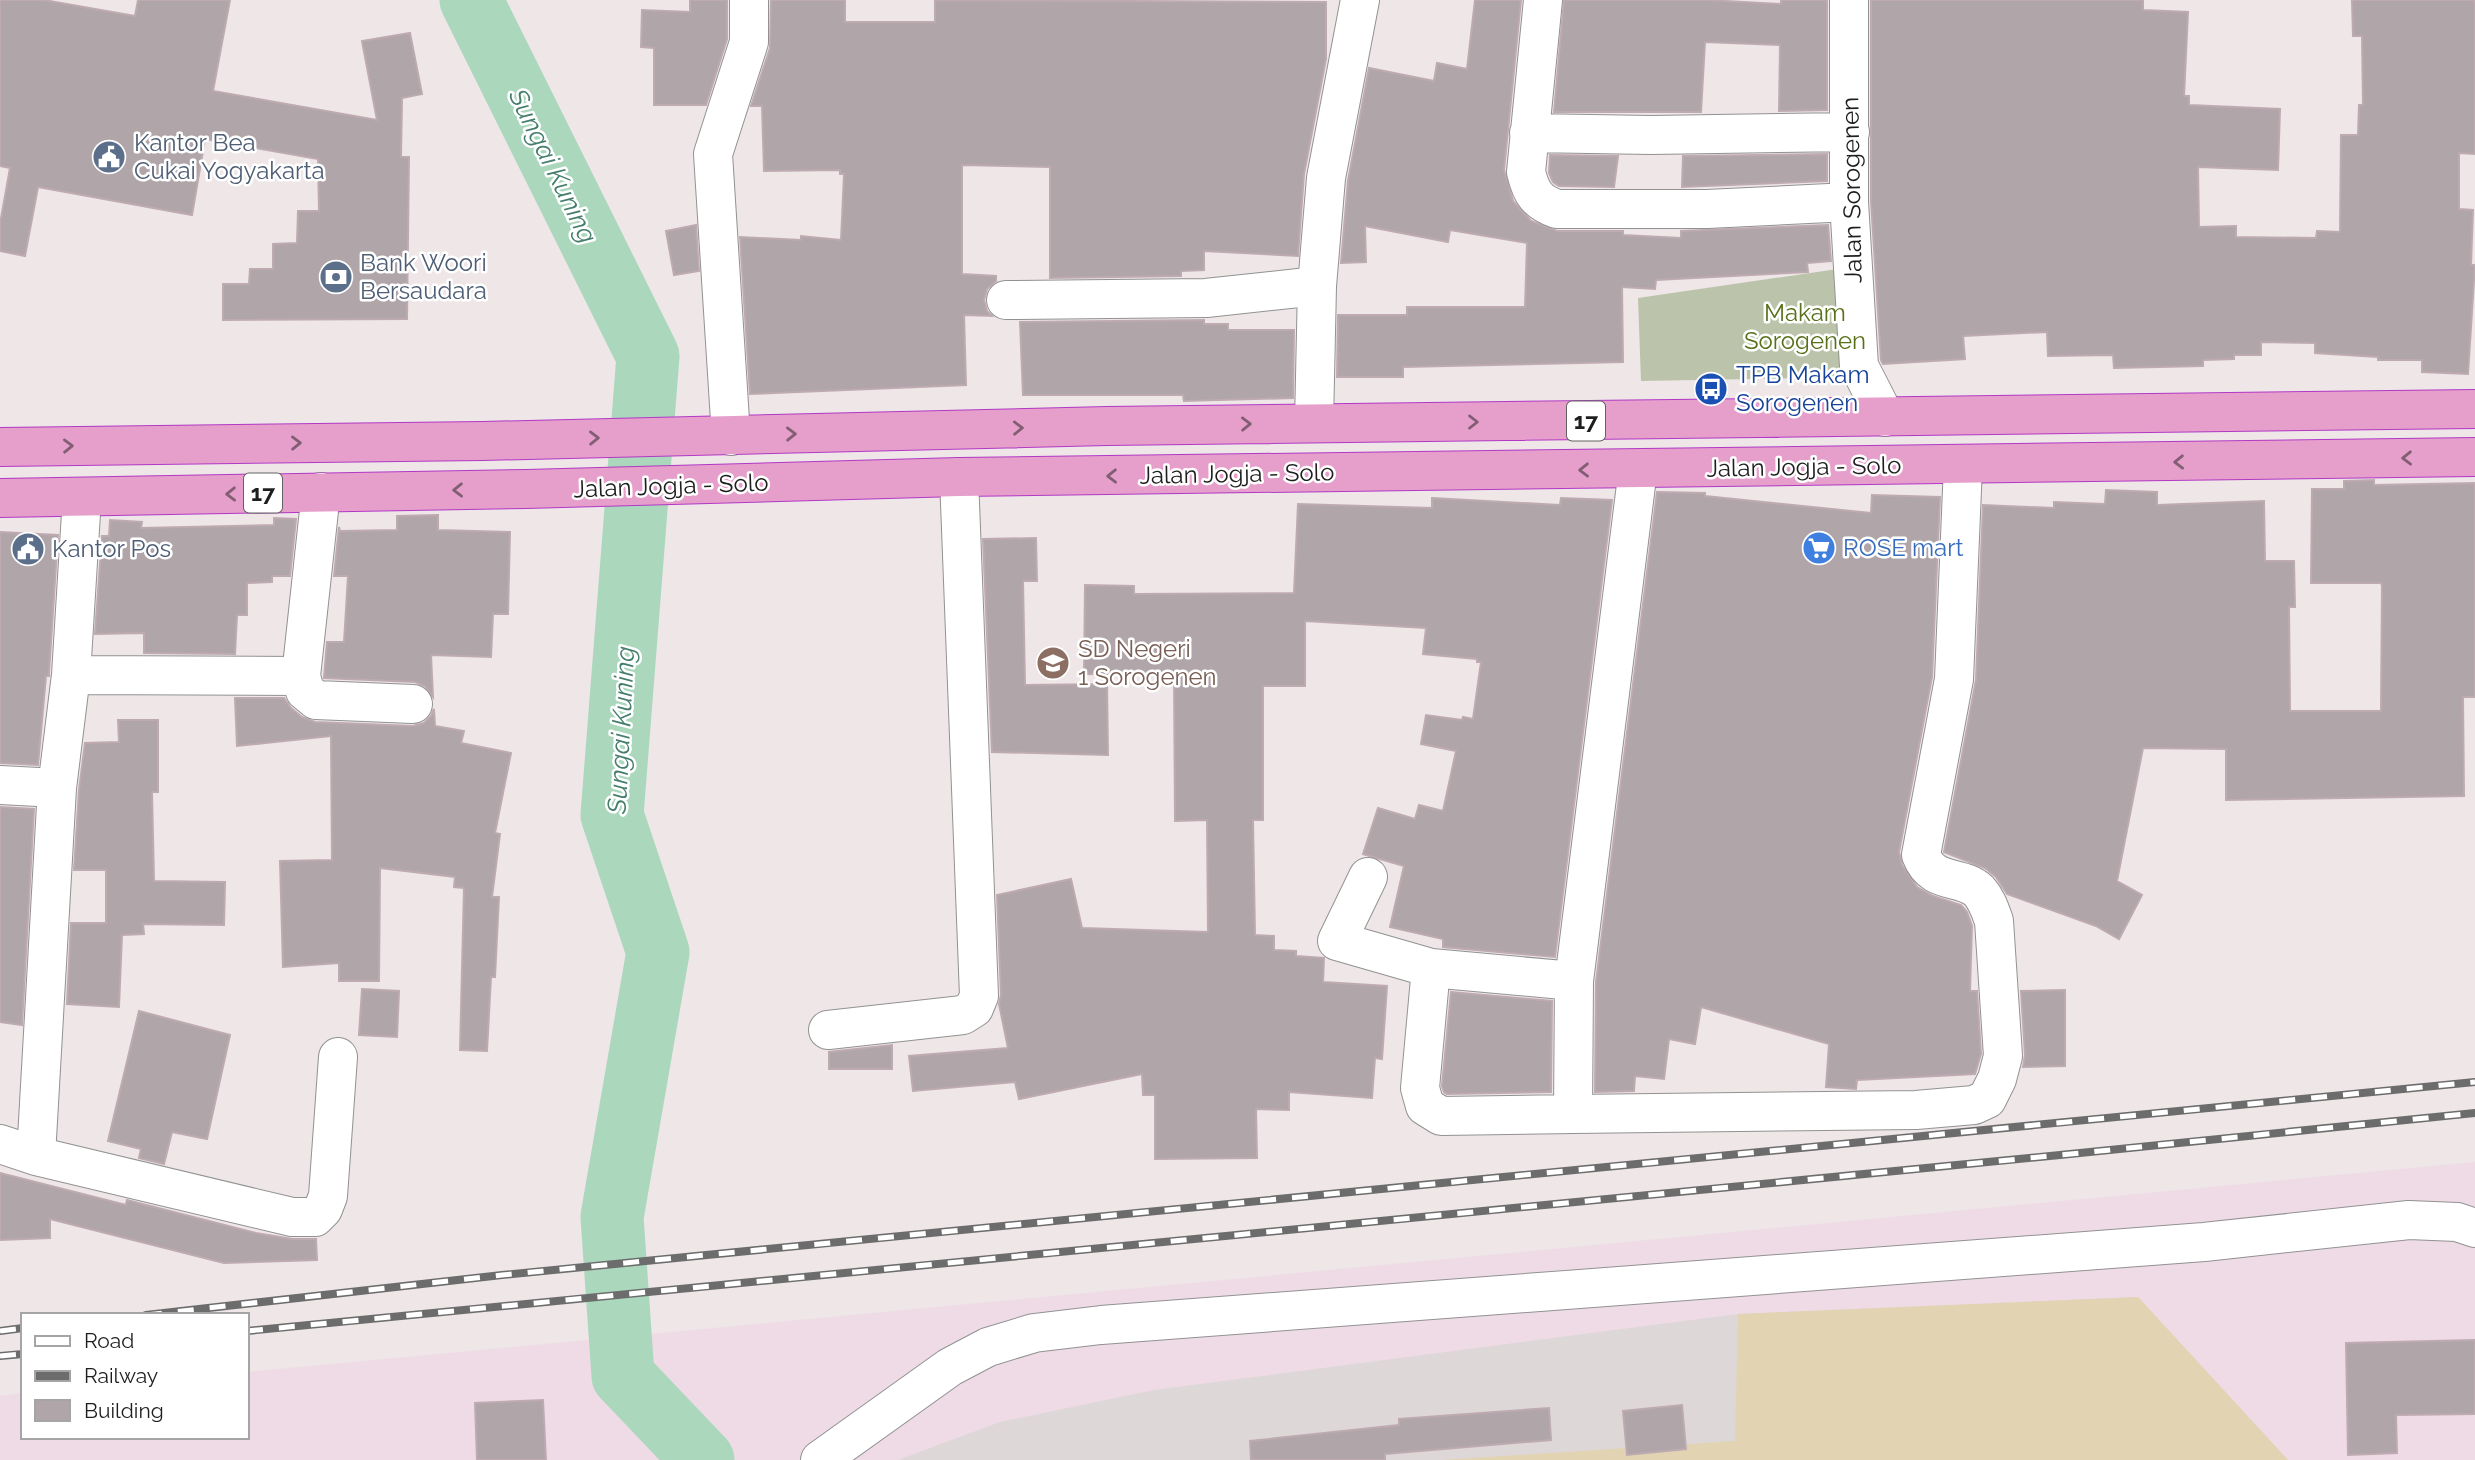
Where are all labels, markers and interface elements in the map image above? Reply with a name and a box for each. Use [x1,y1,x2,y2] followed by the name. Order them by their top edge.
[502,83,603,248] water label: Sungai Kuning
[1835,97,1868,283] street label: Jalan Sorogenen
[134,128,325,185] place label: Kantor Bea Cukai Yogyakarta
[90,138,128,176] public building icon: Kantor Bea Cukai Yogyakarta
[360,248,487,305] place label: Bank Woori Bersaudara
[317,258,355,296] bank icon: Bank Woori Bersaudara
[1744,298,1866,355] park label: Makam Sorogenen
[1736,360,1870,417] place label: TPB Makam Sorogenen
[1692,370,1730,408] bus stop icon: TPB Makam Sorogenen
[1567,402,1605,440] road number: 17
[1468,414,1479,430] one-way arrow
[1241,416,1251,432] one-way arrow
[1013,420,1024,436] one-way arrow
[786,426,796,442] one-way arrow
[590,430,600,446] one-way arrow
[291,435,301,451] one-way arrow
[63,438,74,454] one-way arrow
[1706,450,1902,483] street label: Jalan Jogja - Solo
[2401,451,2412,466] one-way arrow
[2174,454,2184,470] one-way arrow
[1139,457,1335,490] street label: Jalan Jogja - Solo
[1579,462,1590,477] one-way arrow
[573,468,769,503] street label: Jalan Jogja - Solo
[1106,468,1117,484] one-way arrow
[244,474,282,512] road number: 17
[452,482,463,498] one-way arrow
[225,486,236,501] one-way arrow
[1800,529,1838,567] supermarket icon: ROSE mart
[9,530,47,568] public building icon: Kantor Pos
[1843,533,1964,562] place label: ROSE mart
[52,534,171,563] place label: Kantor Pos
[1078,634,1217,691] place label: SD Negeri 1 Sorogenen
[1034,644,1072,682] school or university icon: SD Negeri 1 Sorogenen
[602,645,640,816] water label: Sungai Kuning
[21,1313,248,1439] legend
[84,1328,134,1353] text: Road
[84,1363,158,1388] text: Railway
[84,1398,164,1423] text: Building

